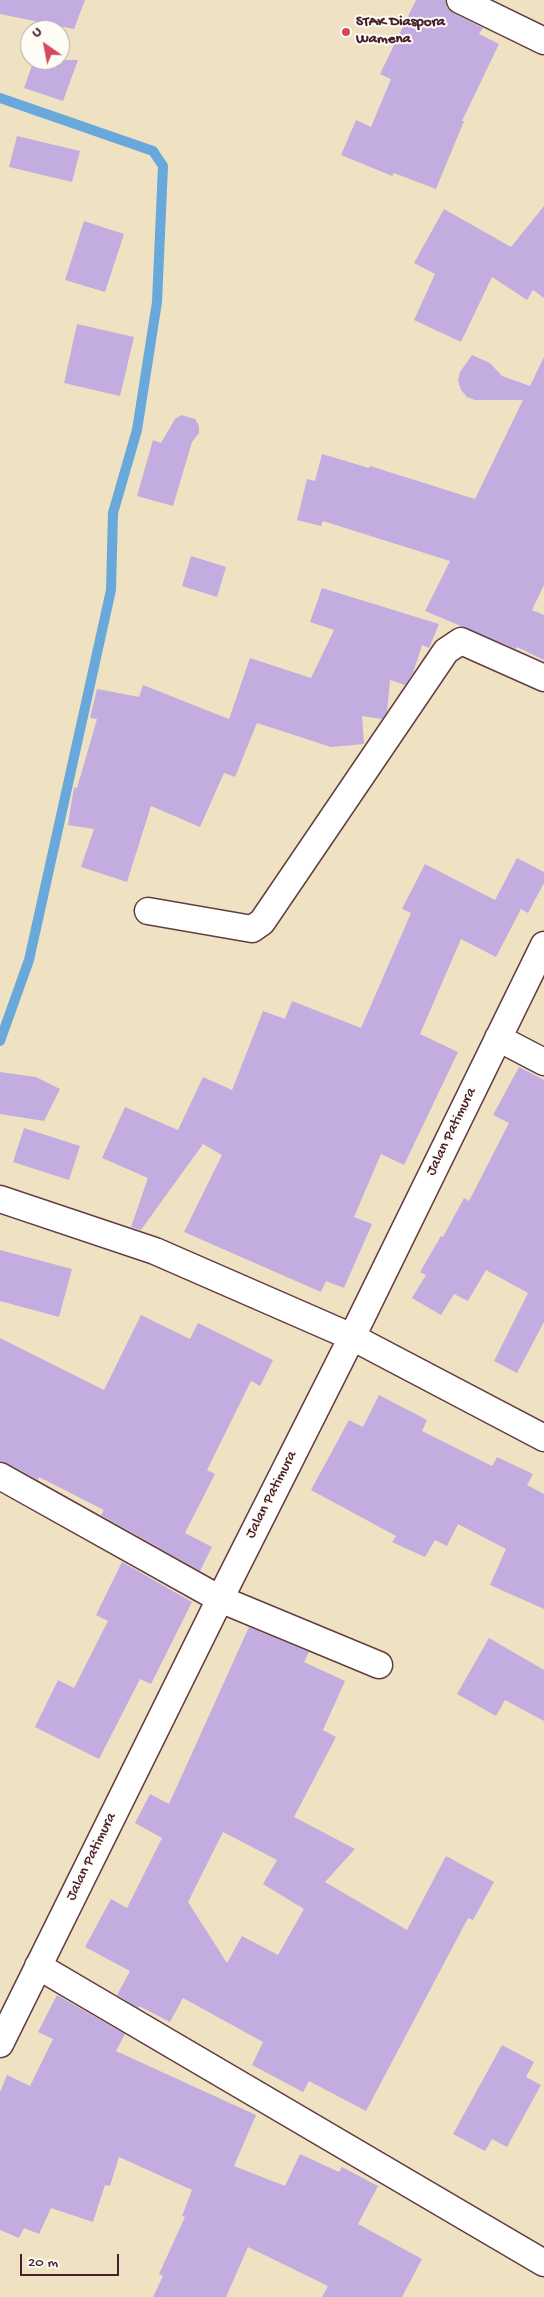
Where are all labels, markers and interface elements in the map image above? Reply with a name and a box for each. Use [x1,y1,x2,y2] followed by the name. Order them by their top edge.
[356,14,445,49] place label: STAK Diaspora Wamena
[20,20,70,70] north arrow
[29,24,45,42] text: U
[340,26,352,38] marker: STAK Diaspora Wamena
[423,1085,481,1179] street label: Jalan Patimura
[242,1448,302,1542] street label: Jalan Patimura
[63,1810,121,1904] street label: Jalan Patimura
[22,2244,121,2276] scale bar
[28,2254,58,2272] text: 20 m

